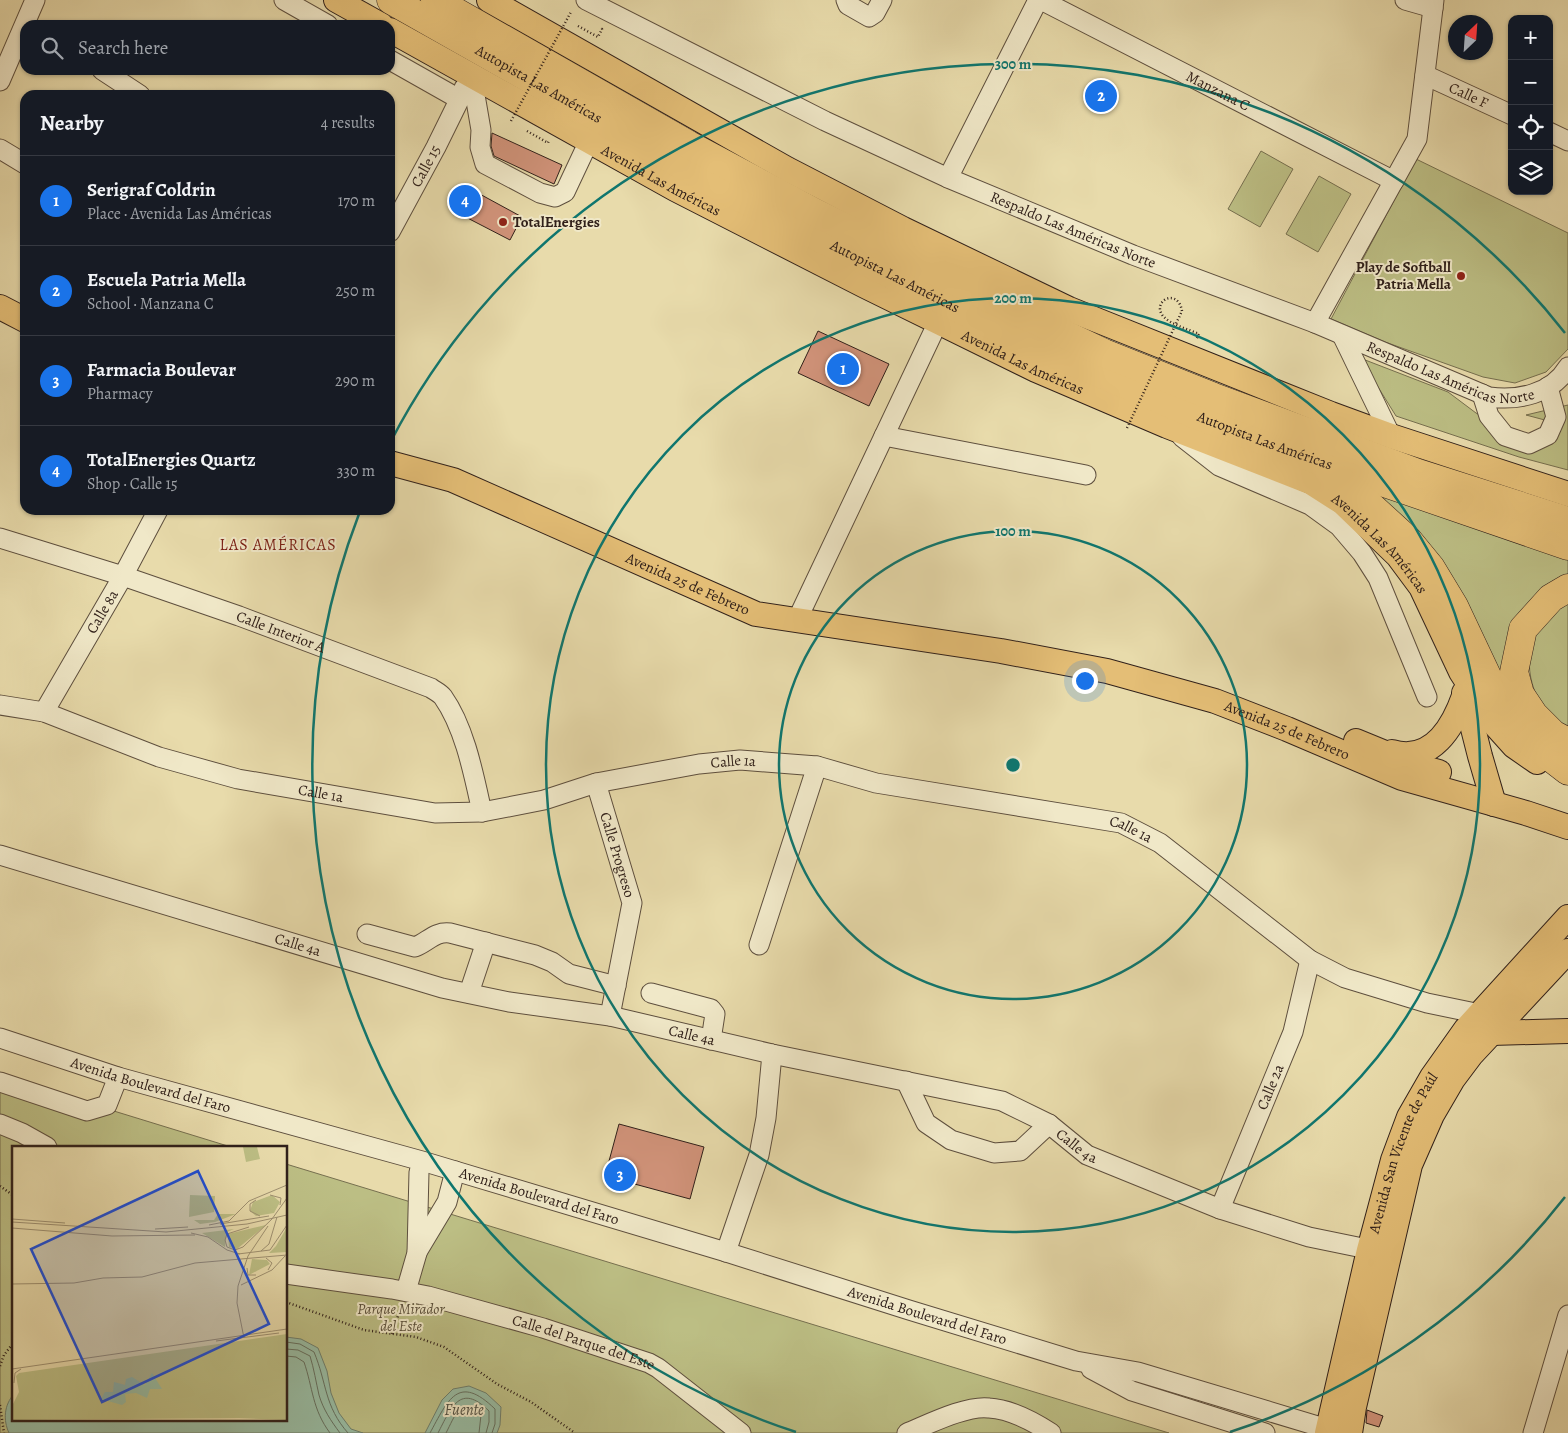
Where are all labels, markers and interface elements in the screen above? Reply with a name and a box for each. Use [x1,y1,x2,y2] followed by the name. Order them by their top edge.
[1448,15,1493,60] north arrow
[1508,15,1553,195] map controls
[1508,15,1553,60] button: +
[20,20,395,75] search box
[38,34,66,62] icon: search
[78,35,168,61] text: Search here
[471,40,606,128] street label: Autopista Las Américas
[995,54,1032,74] text: 300 m
[1508,60,1553,105] button: −
[1183,66,1253,116] street label: Manzana C
[1085,77,1117,115] pin: 2
[1446,77,1492,113] street label: Calle F
[1508,105,1553,150] button: locate
[40,109,103,137] text: Nearby
[321,112,375,134] text: 4 results
[597,139,724,221] street label: Avenida Las Américas
[406,141,445,191] street label: Calle 15
[1508,150,1553,195] button: layers
[87,177,216,203] text: Serigraf Coldrin
[449,182,481,220] pin: 4
[987,187,1159,273] street label: Respaldo Las Américas Norte
[53,190,59,212] text: 1
[338,190,375,212] text: 170 m
[87,203,272,225] text: Place · Avenida Las Américas
[513,212,600,232] place label: TotalEnergies
[497,216,509,228] marker: TotalEnergies
[826,235,963,317] street label: Autopista Las Américas
[1356,257,1452,294] place label: Play de Softball Patria Mella
[87,267,246,293] text: Escuela Patria Mella
[1455,270,1467,282] marker: Play de Softball Patria Mella
[52,280,60,302] text: 2
[336,280,375,302] text: 250 m
[994,288,1032,308] text: 200 m
[87,293,214,315] text: School · Manzana C
[957,325,1087,399] street label: Avenida Las Américas
[1364,336,1537,408] street label: Respaldo Las Américas Norte
[827,350,859,388] pin: 1
[87,357,236,383] text: Farmacia Boulevar
[53,370,59,392] text: 3
[335,370,375,392] text: 290 m
[87,383,153,405] text: Pharmacy
[1194,406,1335,474] street label: Autopista Las Américas
[87,447,256,473] text: TotalEnergies Quartz
[52,460,60,482] text: 4
[337,460,375,482] text: 330 m
[87,473,178,495] text: Shop · Calle 15
[1327,488,1433,597] street label: Avenida Las Américas
[995,521,1031,541] text: 100 m
[219,534,337,556] district label: LAS AMÉRICAS
[622,547,753,620] street label: Avenida 25 de Febrero
[82,586,123,637] street label: Calle 8a
[233,606,328,658] street label: Calle Interior A
[1072,668,1098,694] your location
[1221,695,1353,765] street label: Avenida 25 de Febrero
[710,750,757,773] street label: Calle 1a
[1004,756,1022,774] centre of rings
[297,780,345,807] street label: Calle 1a
[595,810,640,900] street label: Calle Progreso
[1108,811,1156,847] street label: Calle 1a
[272,928,323,961] street label: Calle 4a
[667,1020,717,1050] street label: Calle 4a
[67,1052,233,1118] street label: Avenida Boulevard del Faro
[1252,1061,1289,1113] street label: Calle 2a
[1364,1068,1442,1236] street label: Avenida San Vicente de Paúl
[1052,1124,1100,1168] street label: Calle 4a
[12,1146,288,1420] inset map
[604,1156,636,1194] pin: 3
[456,1162,621,1229] street label: Avenida Boulevard del Faro
[844,1281,1009,1349] street label: Avenida Boulevard del Faro
[357,1299,445,1336] park label: Parque Mirador del Este
[510,1310,659,1375] street label: Calle del Parque del Este
[444,1399,484,1421] water label: Fuente

